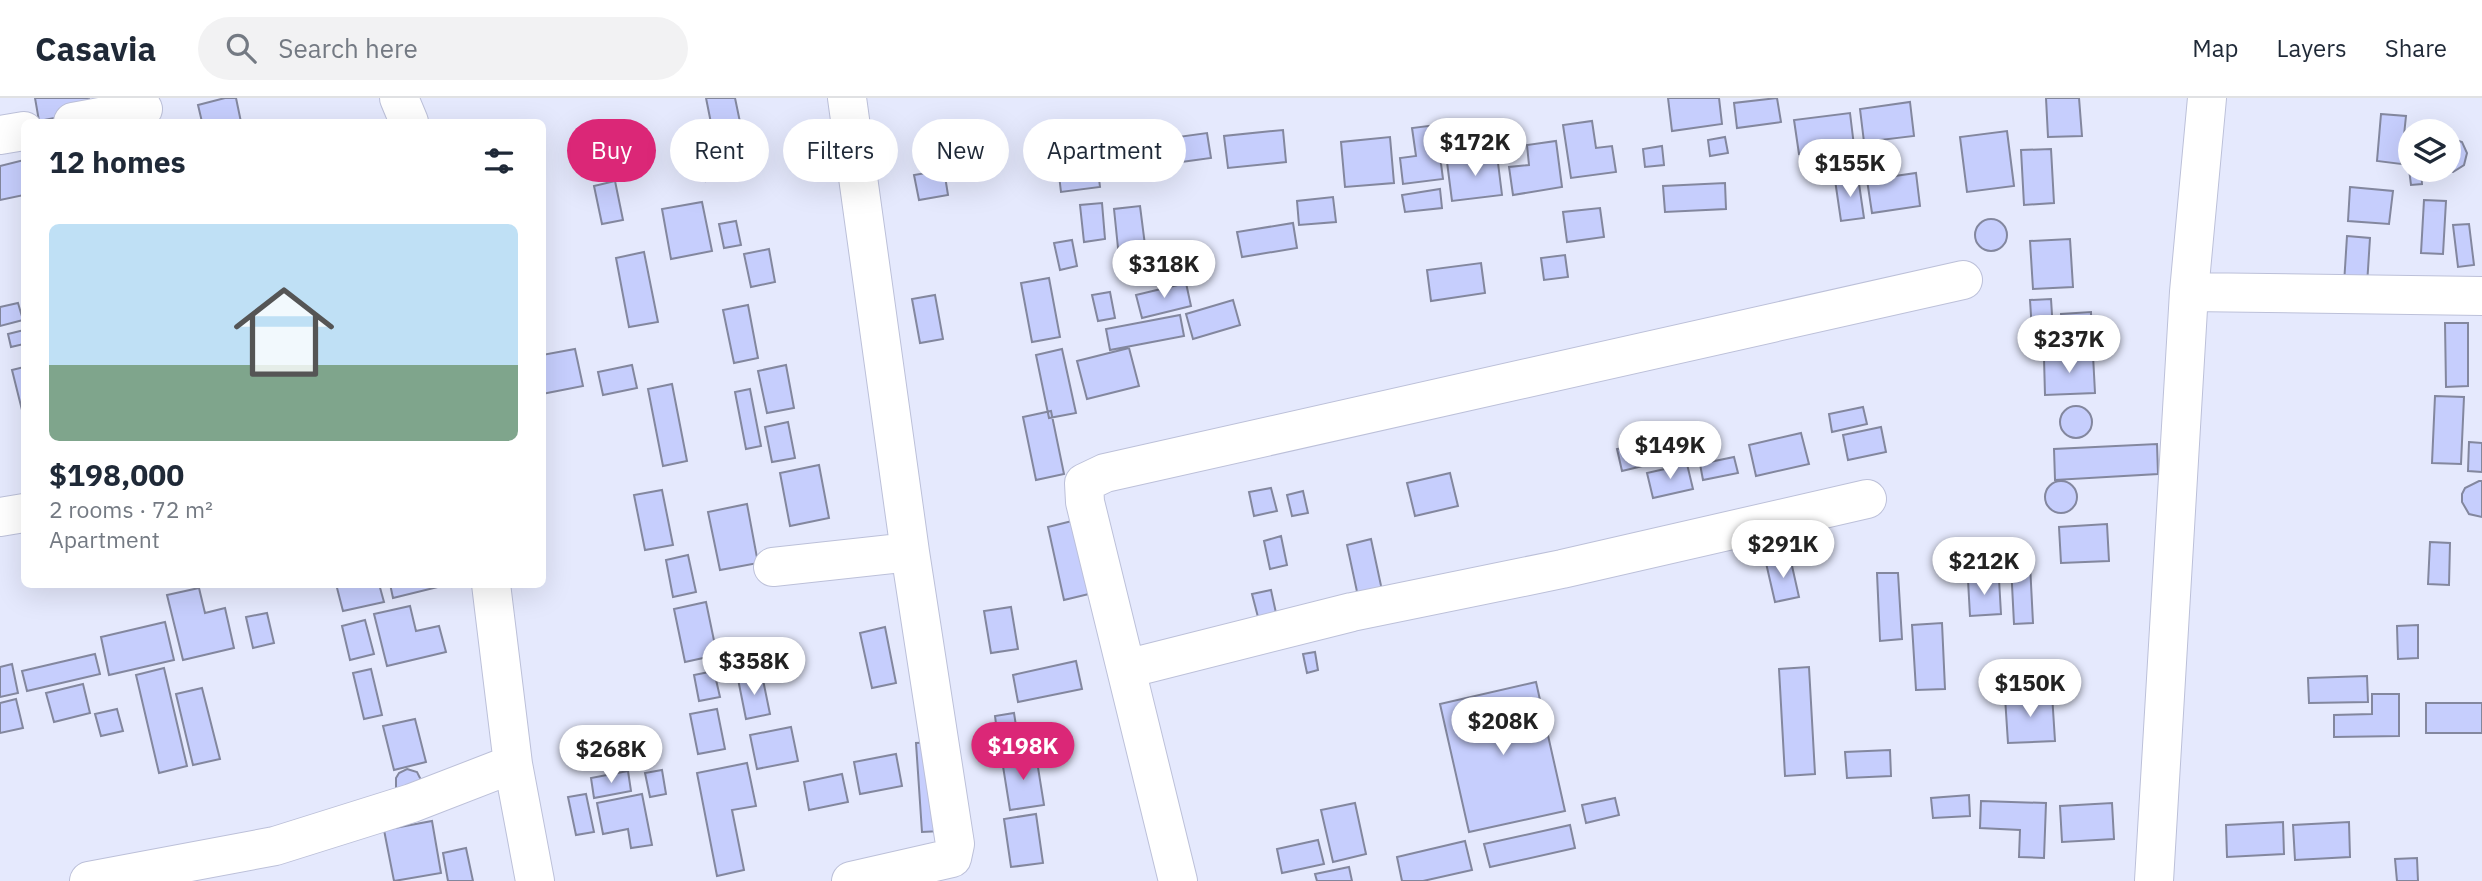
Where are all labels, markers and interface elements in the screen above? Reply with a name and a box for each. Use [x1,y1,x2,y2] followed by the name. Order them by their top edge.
[198,17,688,80] search box
[35,27,156,70] text: Casavia
[222,29,260,67] icon: search
[278,31,418,65] text: Search here
[2192,32,2239,64] text: Map
[2277,32,2347,64] text: Layers
[2385,32,2447,64] text: Share
[1426,118,1524,178] pin: $172K
[567,119,656,182] chip: Buy
[670,119,769,182] chip: Rent
[783,119,898,182] chip: Filters
[912,119,1009,182] chip: New
[1023,119,1186,182] chip: Apartment
[2398,119,2461,182] map controls
[2398,119,2461,182] button: layers
[1439,126,1511,156] text: $172K
[1801,140,1899,199] pin: $155K
[49,142,186,181] text: 12 homes
[480,142,518,180] icon: filters
[1814,147,1886,177] text: $155K
[1115,240,1213,300] pin: $318K
[1128,248,1200,278] text: $318K
[221,269,347,395] icon: home
[2020,316,2118,375] pin: $237K
[2033,323,2105,353] text: $237K
[1621,422,1719,481] pin: $149K
[1634,429,1706,459] text: $149K
[49,455,184,494] text: $198,000
[49,494,213,524] text: 2 rooms · 72 m²
[1734,520,1832,580] pin: $291K
[49,524,160,554] text: Apartment
[1747,528,1819,558] text: $291K
[1935,538,2033,597] pin: $212K
[1948,545,2020,575] text: $212K
[705,638,803,697] pin: $358K
[718,645,790,675] text: $358K
[1981,660,2079,719] pin: $150K
[1994,667,2066,697] text: $150K
[1454,698,1552,757] pin: $208K
[1467,705,1539,735] text: $208K
[974,722,1072,782] pin: $198K
[562,726,660,785] pin: $268K
[987,730,1059,760] text: $198K
[575,733,647,763] text: $268K

